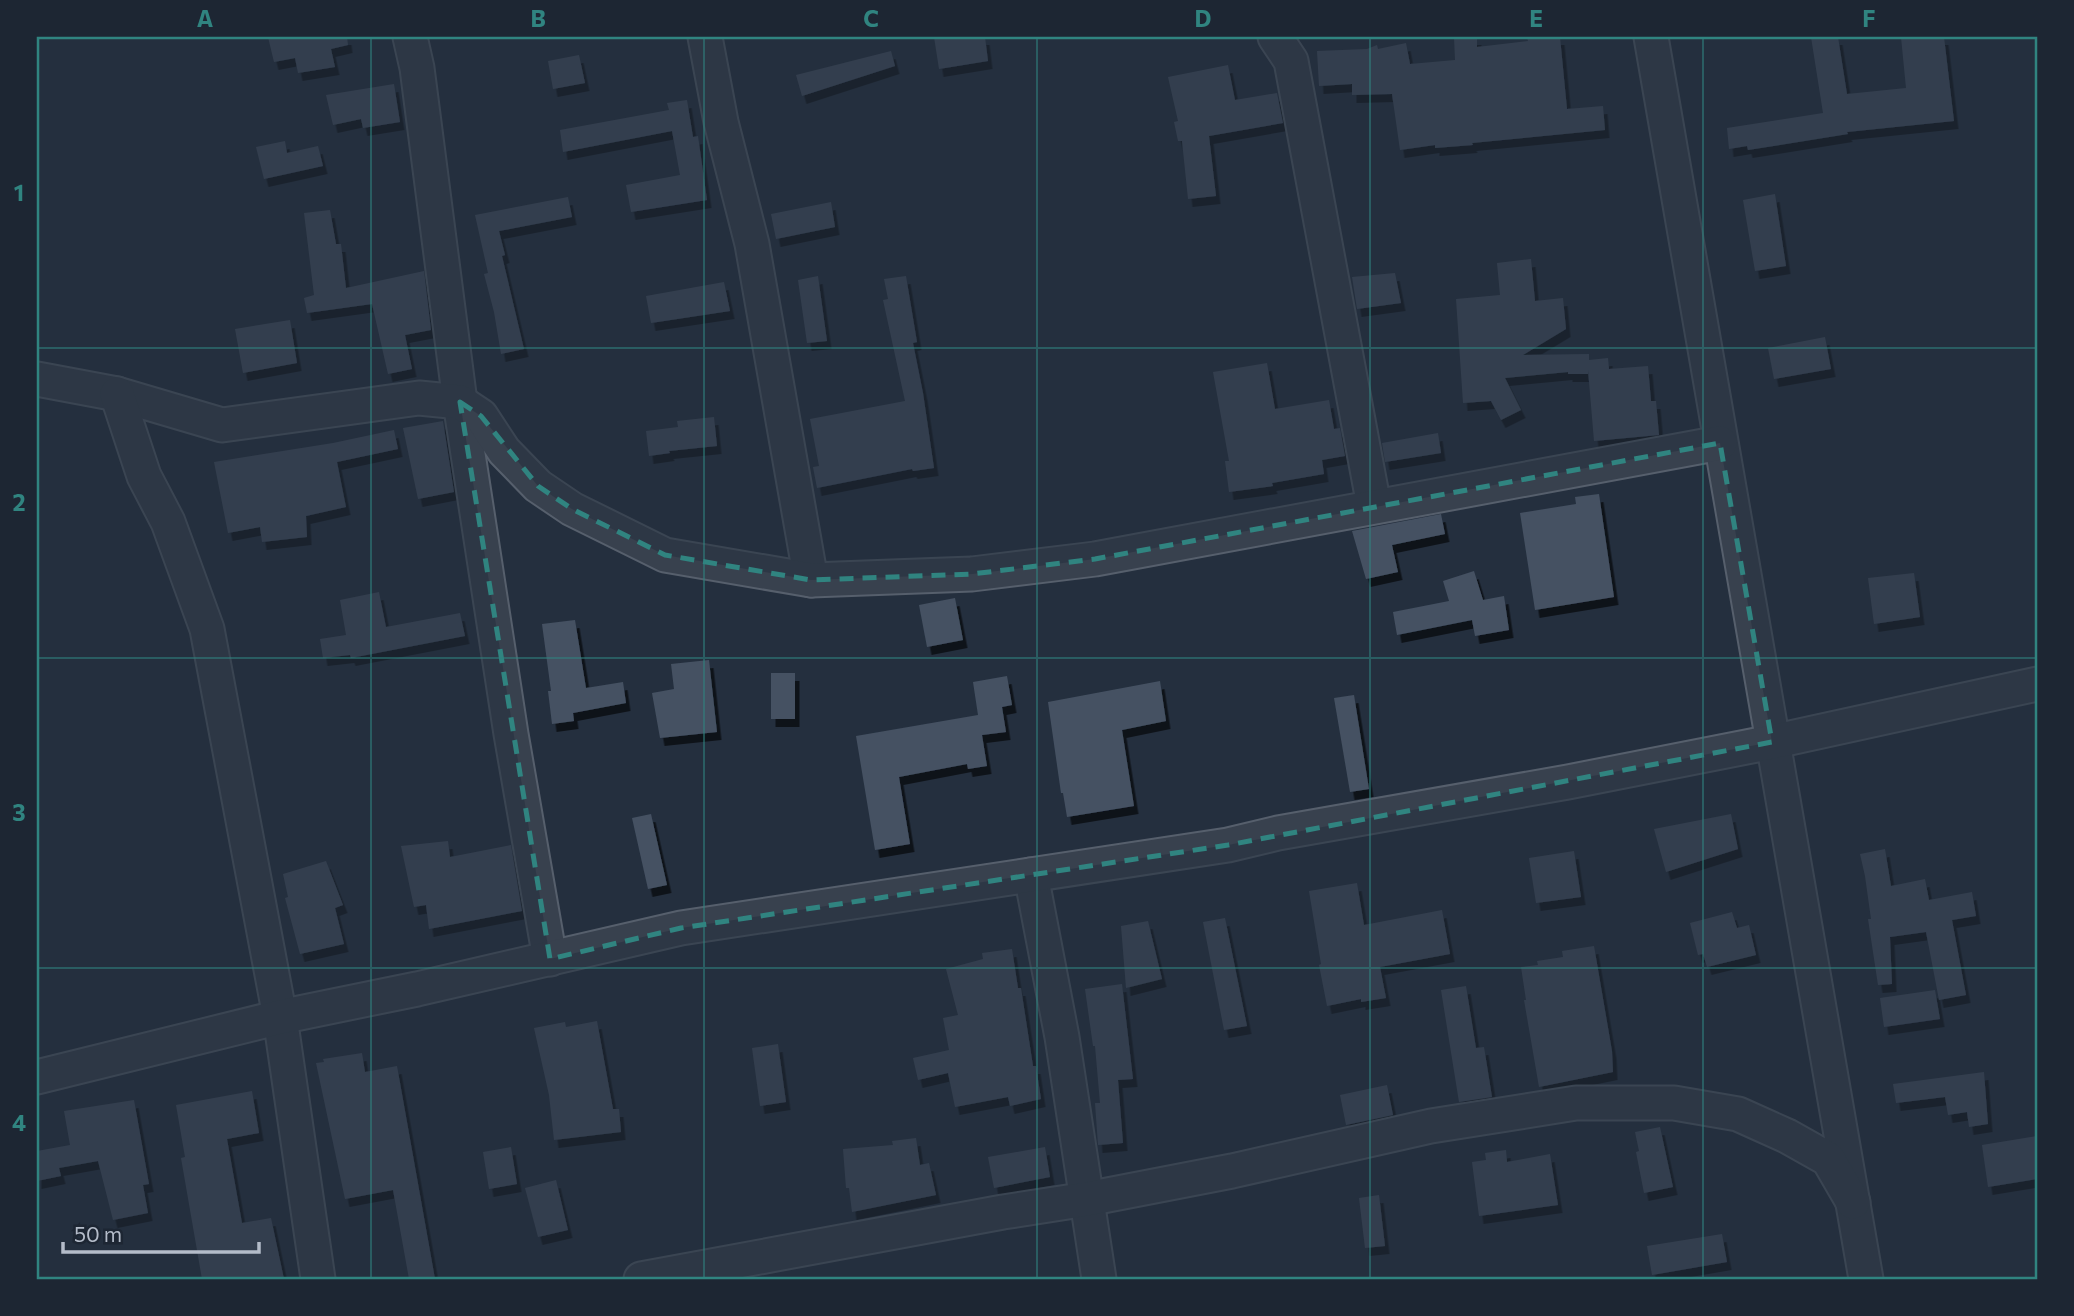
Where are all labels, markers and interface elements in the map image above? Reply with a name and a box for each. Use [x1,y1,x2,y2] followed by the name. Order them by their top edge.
[197,4,214,32] text: A
[530,4,546,32] text: B
[863,4,879,32] text: C
[1195,4,1212,32] text: D
[1529,4,1543,32] text: E
[1862,4,1876,32] text: F
[14,178,24,206] text: 1
[12,488,26,516] text: 2
[12,798,26,826] text: 3
[12,1108,26,1136] text: 4
[63,1211,259,1255] scale bar
[74,1221,122,1246] text: 50 m

